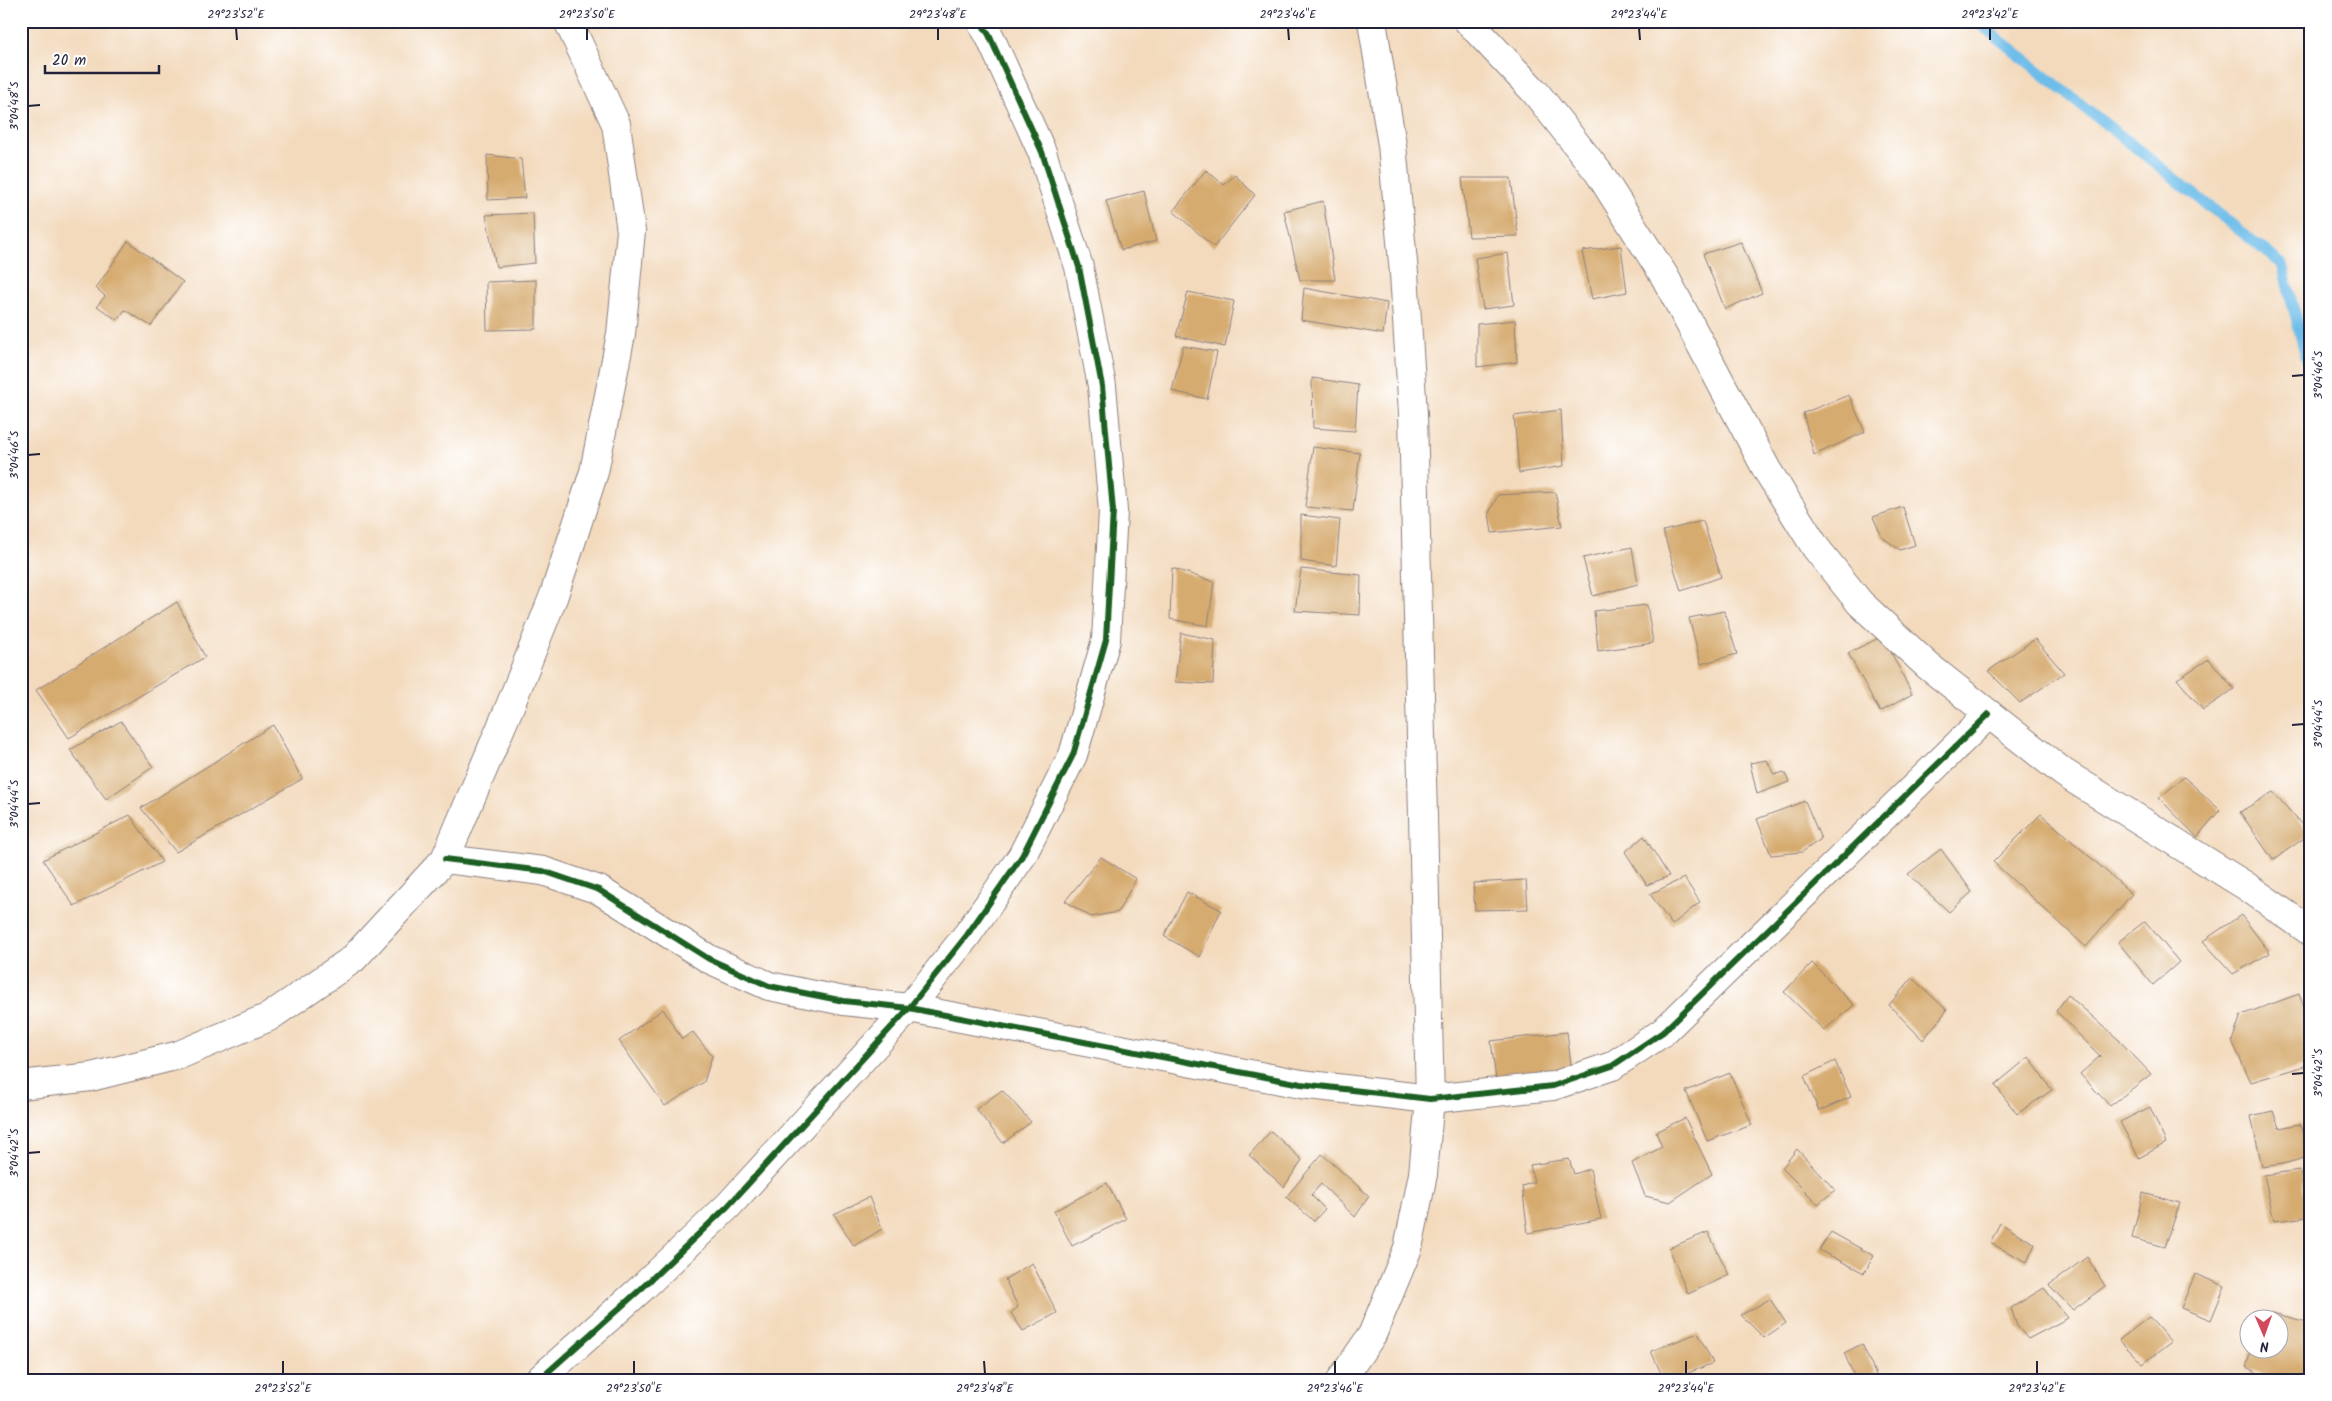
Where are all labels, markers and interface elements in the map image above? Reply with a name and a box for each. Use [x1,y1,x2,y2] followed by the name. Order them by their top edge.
[208,5,265,24] text: 29°23'52"E
[559,5,616,24] text: 29°23'50"E
[909,5,968,24] text: 29°23'48"E
[1260,5,1317,24] text: 29°23'46"E
[1611,5,1668,24] text: 29°23'44"E
[1961,5,2019,24] text: 29°23'42"E
[45,42,159,74] scale bar
[52,49,86,73] text: 20 m
[5,81,24,131] text: 3°04'48"S
[2309,350,2328,399] text: 3°04'46"S
[5,430,24,479] text: 3°04'46"S
[2309,699,2328,748] text: 3°04'44"S
[5,779,24,828] text: 3°04'44"S
[2309,1048,2328,1098] text: 3°04'42"S
[5,1128,24,1178] text: 3°04'42"S
[2240,1308,2290,1358] north arrow
[2259,1335,2269,1357] text: N
[255,1379,312,1398] text: 29°23'52"E
[606,1379,663,1398] text: 29°23'50"E
[956,1379,1015,1398] text: 29°23'48"E
[1307,1379,1364,1398] text: 29°23'46"E
[1658,1379,1715,1398] text: 29°23'44"E
[2008,1379,2066,1398] text: 29°23'42"E

